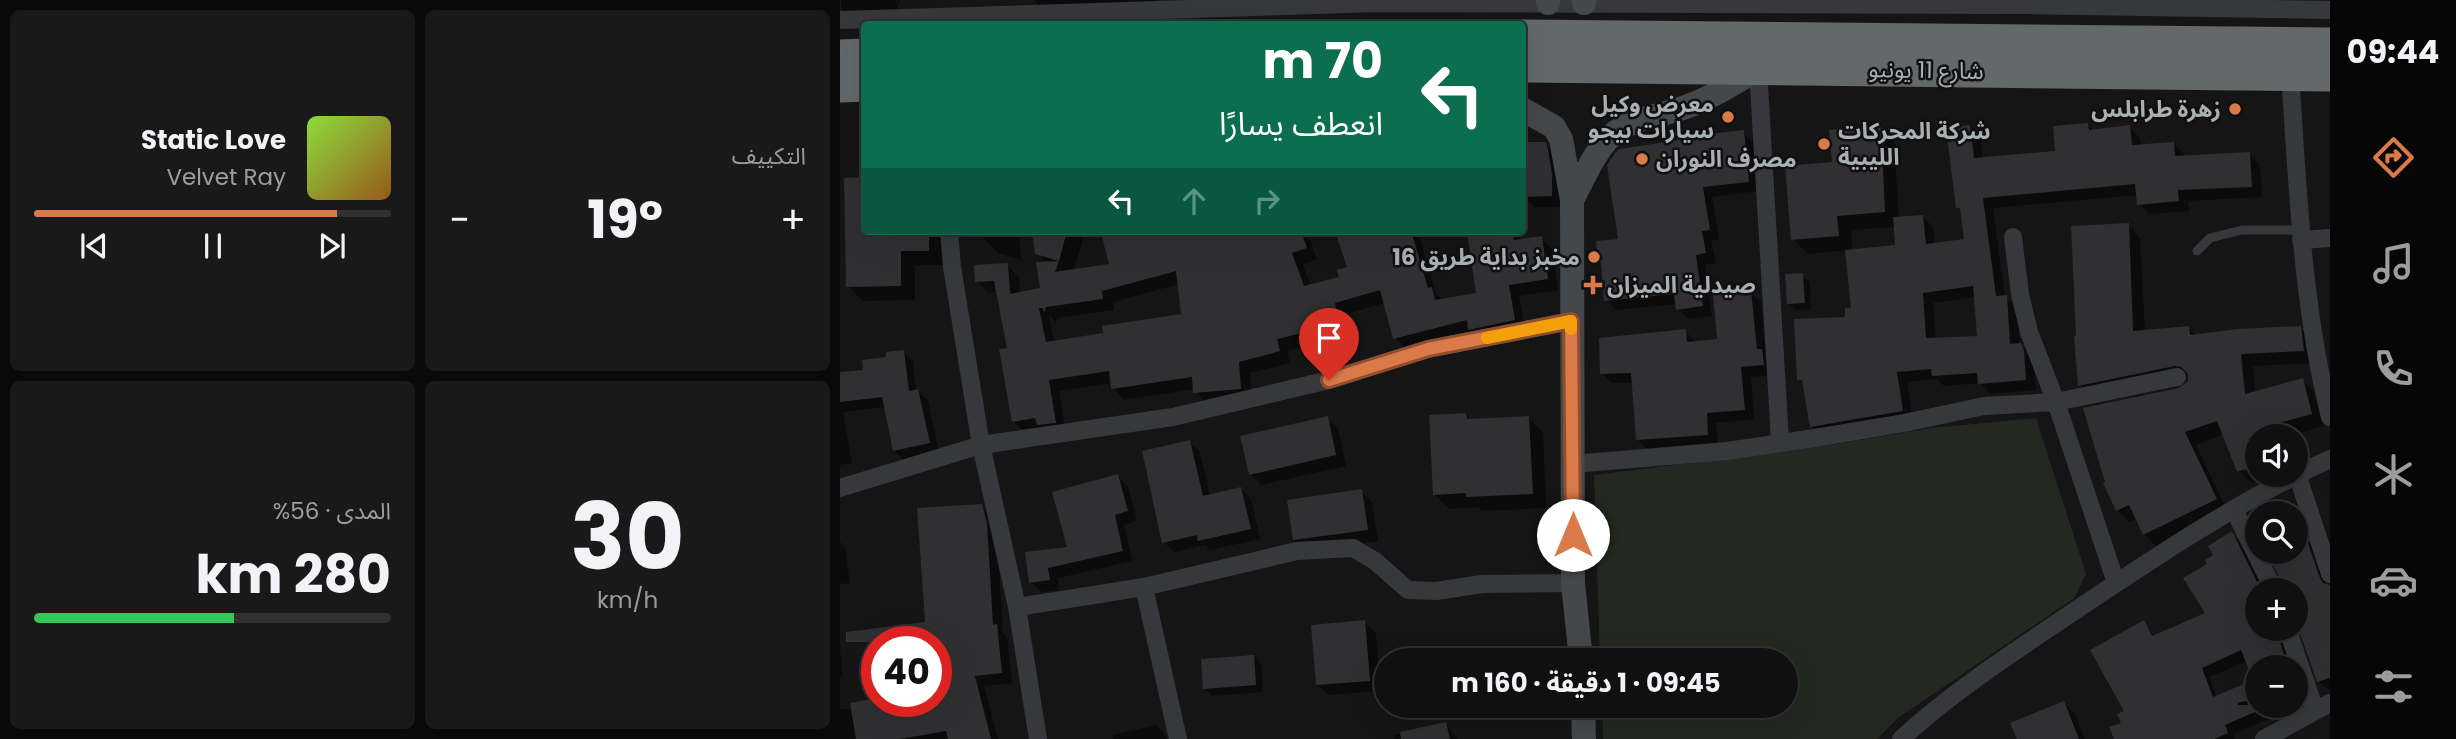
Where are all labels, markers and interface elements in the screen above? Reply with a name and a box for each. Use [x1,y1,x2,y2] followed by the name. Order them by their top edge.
[1263,27,1383,95] text: 70 m
[2347,29,2439,74] text: 09:44
[1407,49,1498,140] icon: left
[1868,53,1984,88] street label: شارع 11 يونيو
[1588,88,1714,146] place label: معرض وكيل سيارات بيجو
[2091,93,2221,125] place label: زهرة طرابلس
[1219,101,1383,146] text: انعطف يسارًا
[2227,101,2243,117] marker: زهرة طرابلس
[1720,109,1736,125] marker: معرض وكيل سيارات بيجو
[1838,115,1991,173] place label: شركة المحركات الليبية
[141,122,286,158] text: Static Love
[2369,133,2418,182] icon: directions
[1816,136,1832,152] marker: شركة المحركات الليبية
[732,140,806,172] text: التكييف
[1656,143,1797,175] place label: مصرف النوران
[1634,151,1650,167] marker: مصرف النوران
[166,161,286,193] text: Velvet Ray
[1102,182,1140,220] icon: left
[1175,182,1213,220] icon: ahead
[1248,182,1286,220] icon: right
[587,183,663,256] text: 19°
[449,193,470,246] text: −
[780,193,806,246] text: +
[75,227,113,265] icon: previous
[194,227,232,265] icon: pause
[313,227,351,265] icon: next
[2369,239,2418,288] icon: music
[1392,241,1580,273] place label: مخبز بداية طريق 16
[1586,249,1602,265] marker: مخبز بداية طريق 16
[1607,269,1756,301] place label: صيدلية الميزان
[1585,277,1601,293] marker: صيدلية الميزان
[1299,308,1359,380] pin
[1310,319,1348,357] icon: arrive
[2369,344,2418,393] icon: phone
[2245,424,2308,718] map controls
[2245,424,2308,487] button: sound
[2369,450,2418,499] icon: climate
[570,473,685,601] text: 30
[273,495,391,527] text: المدى · 56%
[1536,498,1610,572] position arrow
[2245,501,2308,564] button: search
[195,538,391,611] text: 280 km
[2369,556,2418,605] icon: car
[2245,578,2308,641] button: +
[597,584,658,616] text: km/h
[861,626,952,717] speed limit sign: 40
[2245,655,2308,718] button: −
[2369,662,2418,711] icon: filters
[1451,665,1721,701] text: 09:45 · 1 دقيقة · 160 m

